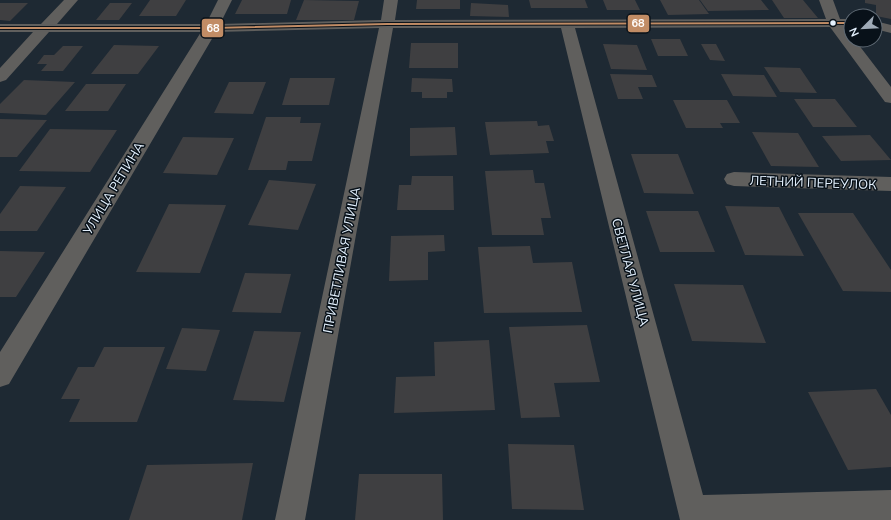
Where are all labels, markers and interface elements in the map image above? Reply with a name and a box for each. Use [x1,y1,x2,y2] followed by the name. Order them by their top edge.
[843,8,883,48] north arrow
[627,14,650,33] line badge: 68
[631,16,645,31] text: 68
[201,18,224,38] line badge: 68
[828,18,838,28] unlabelled marker
[206,21,220,36] text: 68
[846,25,863,39] text: N
[78,138,149,239] street label: УЛИЦА РЕПИНА
[749,171,877,194] street label: ЛЕТНИЙ ПЕРЕУЛОК
[319,185,365,335] street label: ПРИВЕТЛИВАЯ УЛИЦА
[607,216,653,329] street label: СВЕТЛАЯ УЛИЦА

